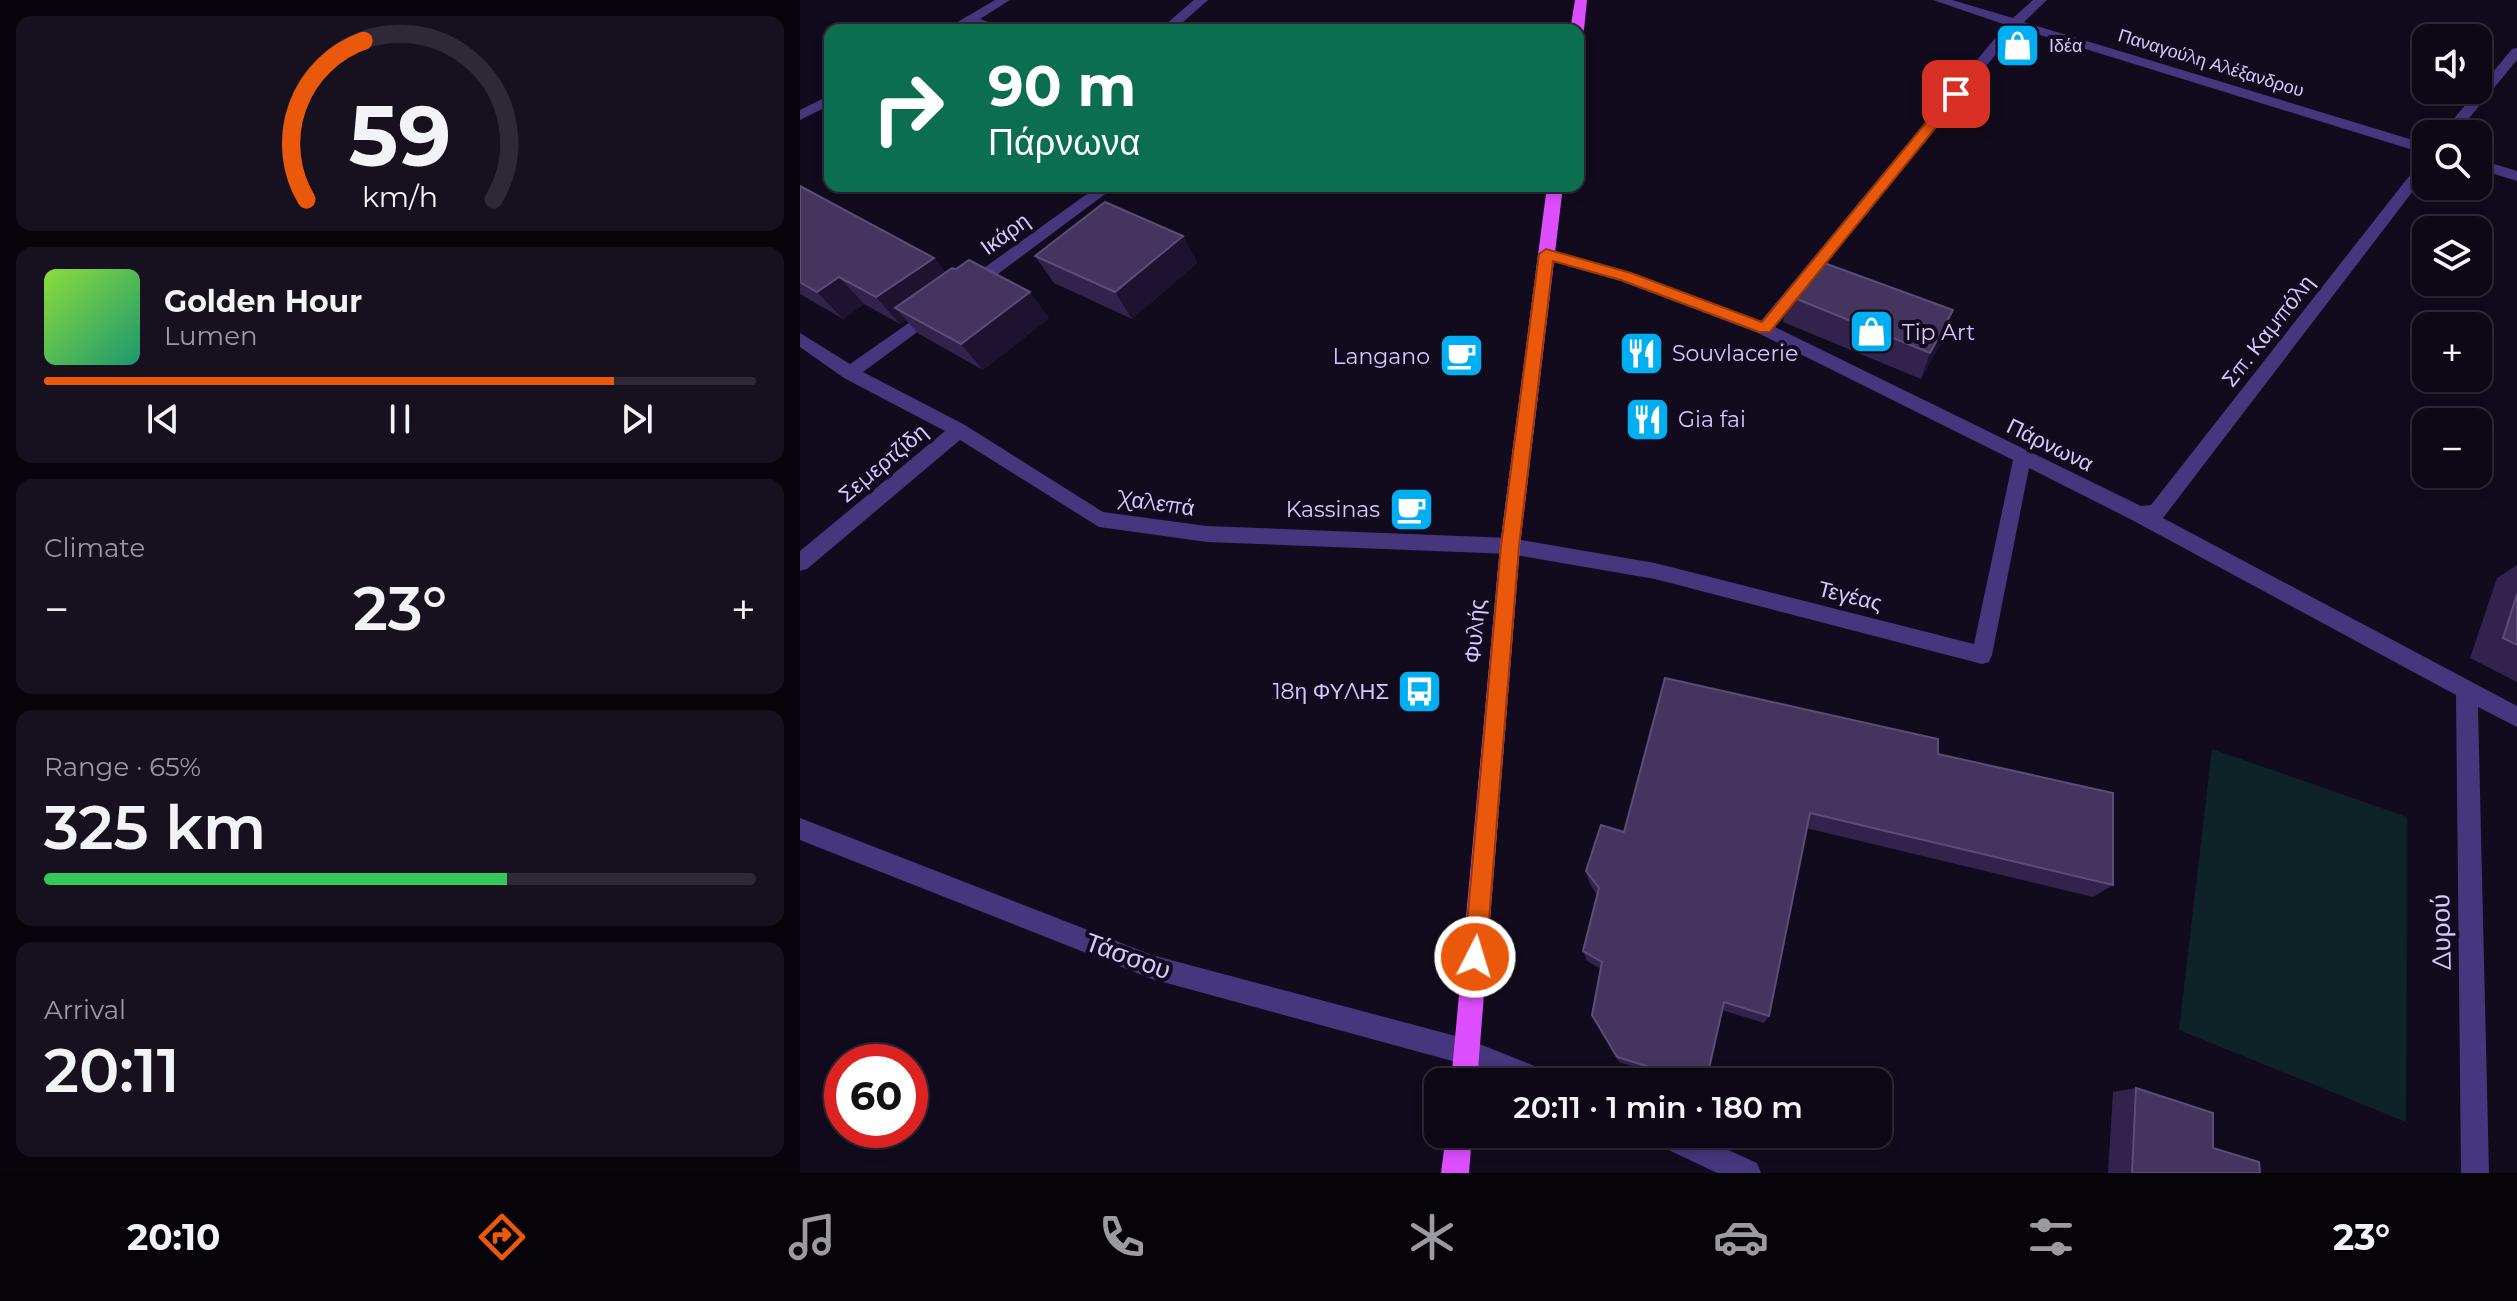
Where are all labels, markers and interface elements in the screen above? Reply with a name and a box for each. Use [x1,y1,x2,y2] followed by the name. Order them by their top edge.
[1994,22,2042,70] shop icon: Ιδέα
[2115,24,2307,102] street label: Παναγούλη Αλέξανδρου
[2412,24,2492,488] map controls
[2412,24,2492,104] button: sound
[2049,35,2082,57] place label: Ιδέα
[988,52,1136,120] text: 90 m
[856,56,960,160] icon: right
[1922,60,1990,128] pin
[1934,72,1978,116] icon: arrive
[349,84,451,186] text: 59
[988,120,1140,164] text: Πάρνωνα
[2412,120,2492,200] button: search
[362,179,438,214] text: km/h
[975,207,1035,261] street label: Ικάρη
[2412,216,2492,296] button: layers
[2216,270,2320,392] street label: Σπ. Καμπόλη
[164,283,362,320] text: Golden Hour
[1847,308,1895,356] shop icon: Tip Art
[2412,312,2492,392] button: +
[1902,319,1975,346] place label: Tip Art
[164,320,257,352] text: Lumen
[1617,329,1665,377] restaurant icon: Souvlacerie
[1437,332,1485,380] cafe icon: Langano
[1672,340,1798,367] place label: Souvlacerie
[1332,343,1430,370] place label: Langano
[1623,395,1671,443] restaurant icon: Gia fai
[141,397,185,441] icon: previous
[378,397,422,441] icon: pause
[615,397,659,441] icon: next
[1678,406,1746,433] place label: Gia fai
[2412,408,2492,488] button: −
[2002,412,2098,478] street label: Πάρνωνα
[833,418,933,508] street label: Σεμερτζίδη
[1115,484,1196,522] street label: Χαλεπά
[1387,485,1435,533] cafe icon: Kassinas
[1286,496,1380,523] place label: Kassinas
[44,532,145,564] text: Climate
[353,572,447,645] text: 23°
[1815,575,1885,617] street label: Τεγέας
[44,582,69,636] text: −
[731,582,756,636] text: +
[1459,598,1491,664] street label: Φυλής
[1396,667,1444,715] bus stop icon: 18η ΦΥΛΗΣ
[1273,678,1389,705] place label: 18η ΦΥΛΗΣ
[44,751,201,783] text: Range · 65%
[44,791,266,864] text: 325 km
[2424,894,2458,970] street label: Δυρού
[1433,915,1517,999] position arrow
[1081,926,1175,986] street label: Τάσσου
[44,994,126,1026] text: Arrival
[44,1034,180,1107] text: 20:11
[824,1044,928,1148] speed limit sign: 60
[1513,1089,1803,1126] text: 20:11 · 1 min · 180 m
[474,1209,530,1265] icon: directions
[784,1209,840,1265] icon: music
[1094,1209,1150,1265] icon: phone
[1404,1209,1460,1265] icon: climate
[1713,1209,1769,1265] icon: car
[2023,1209,2079,1265] icon: filters
[127,1215,221,1259] text: 20:10
[2333,1215,2390,1259] text: 23°

